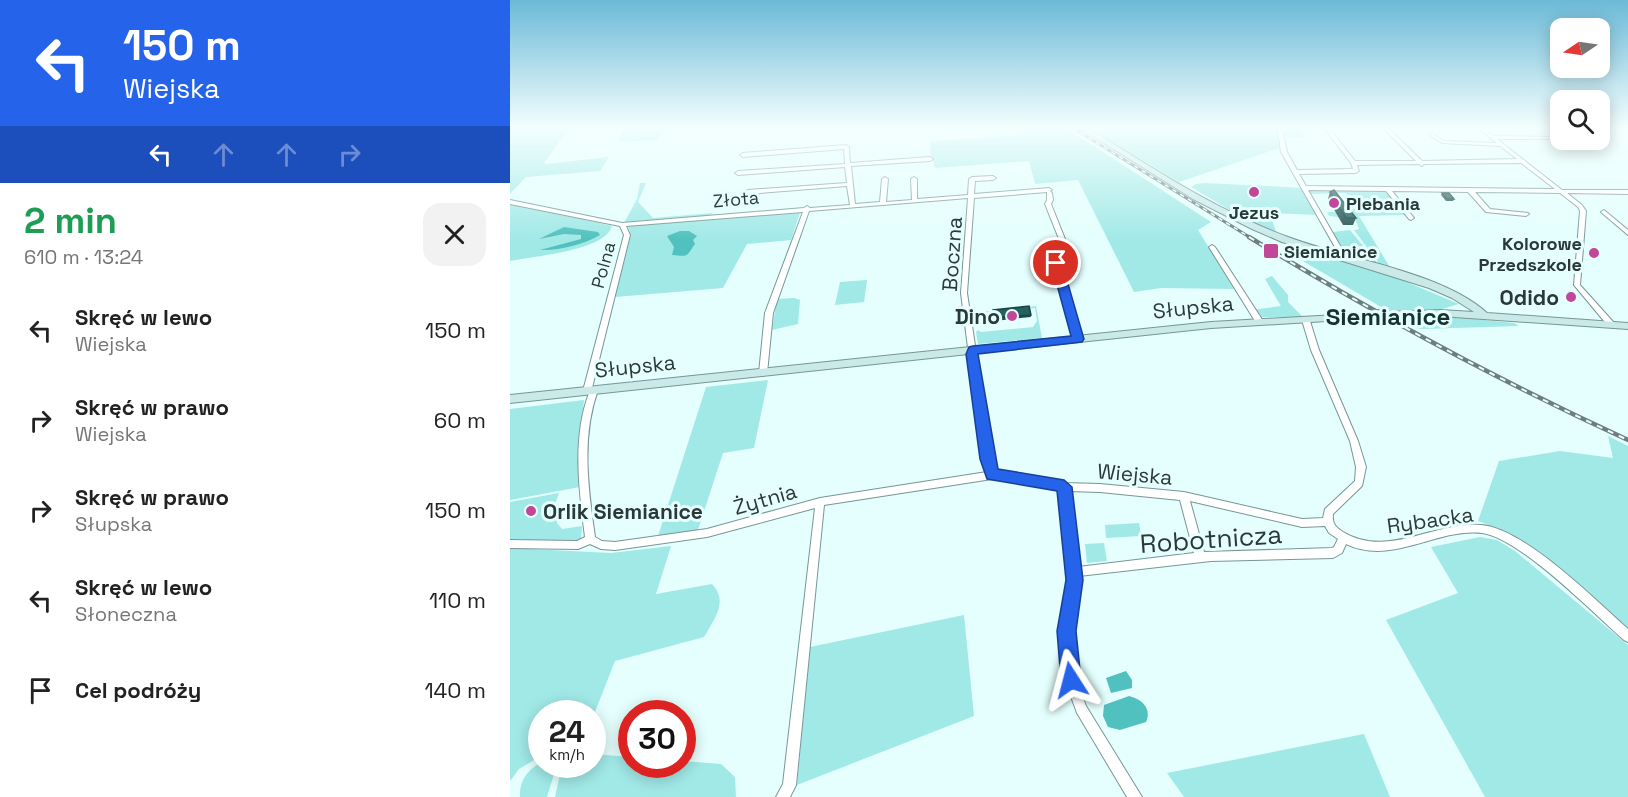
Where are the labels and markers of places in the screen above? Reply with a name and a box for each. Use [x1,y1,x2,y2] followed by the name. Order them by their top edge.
[1247,185,1261,199] marker: Jezus
[1346,192,1421,215] place label: Plebania
[1327,196,1341,210] marker: Plebania
[1229,201,1279,224] place label: Jezus
[1478,232,1582,276] place label: Kolorowe Przedszkole
[1030,237,1081,288] pin
[1284,240,1377,263] place label: Siemianice
[1262,242,1280,260] marker: Siemianice
[1587,246,1601,260] marker: Kolorowe Przedszkole
[1500,284,1559,311] place label: Odido
[1564,290,1578,304] marker: Odido
[955,303,1000,330] place label: Dino
[1005,309,1019,323] marker: Dino
[543,498,703,525] place label: Orlik Siemianice
[524,504,538,518] marker: Orlik Siemianice

